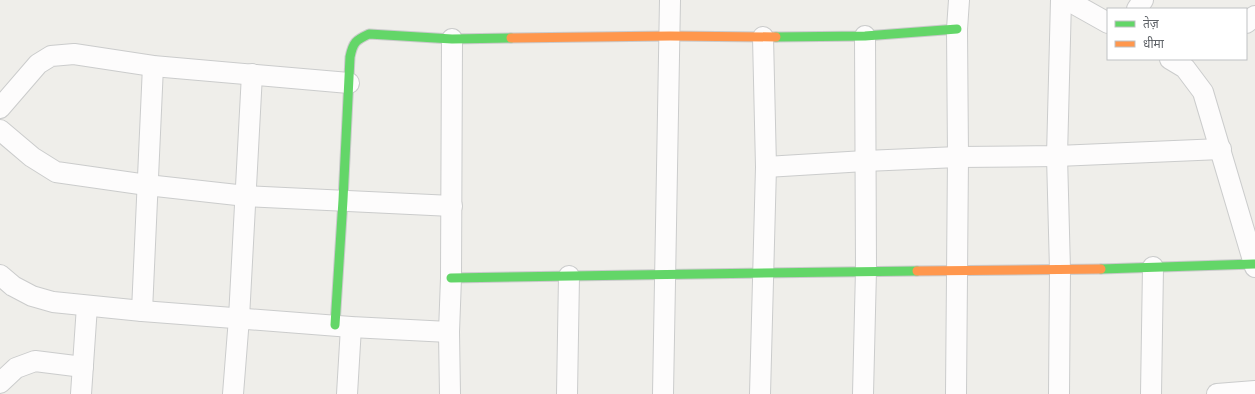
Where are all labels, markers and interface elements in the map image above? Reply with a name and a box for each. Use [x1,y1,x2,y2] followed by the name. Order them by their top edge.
[1107,8,1247,60] legend
[1143,16,1160,30] text: तेज़
[1143,36,1165,50] text: धीमा

